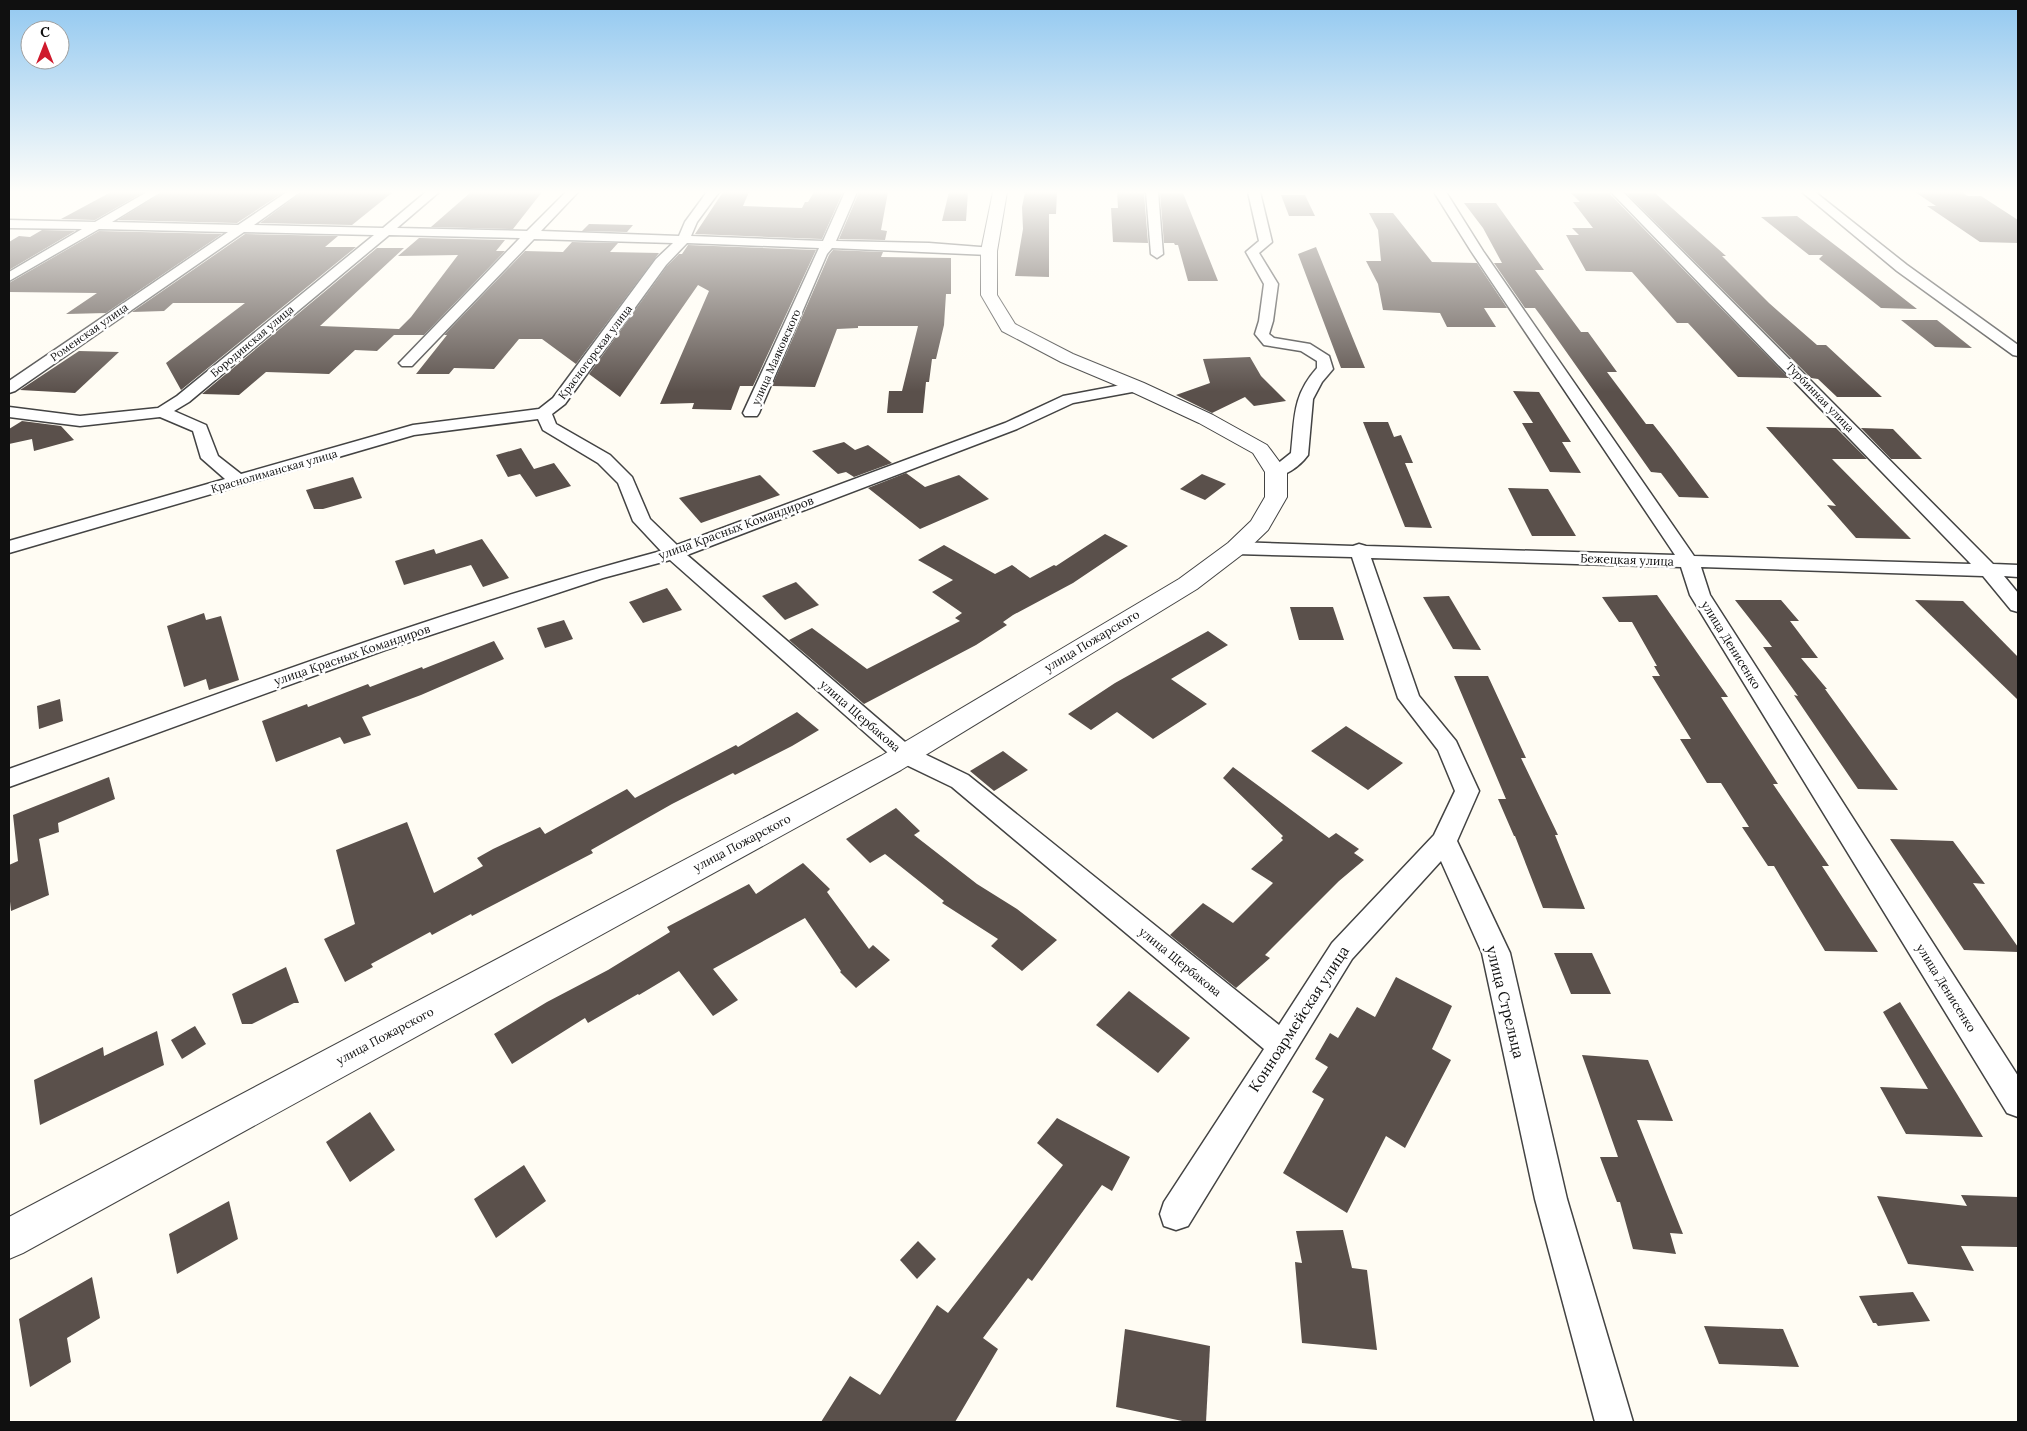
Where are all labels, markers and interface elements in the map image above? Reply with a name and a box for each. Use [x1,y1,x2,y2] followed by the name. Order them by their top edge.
[20,20,70,70] north arrow
[40,23,50,41] text: С
[47,300,131,364] street label: Роменская улица
[207,302,297,380] street label: Бородинская улица
[555,302,635,402] street label: Красногорская улица
[749,307,803,407] street label: улица Маяковского
[1783,359,1857,435] street label: Турбинная улица
[209,446,339,496] street label: Краснолиманская улица
[656,492,815,563] street label: улица Красных Командиров
[1580,550,1674,569] street label: Бежецкая улица
[1698,598,1765,692] street label: улица Денисенко
[1041,606,1142,675] street label: улица Пожарского
[272,621,432,688] street label: улица Красных Командиров
[817,677,904,755] street label: улица Щербакова
[690,811,793,875] street label: улица Пожарского
[1136,924,1225,1000] street label: улица Щербакова
[1913,941,1980,1035] street label: улица Денисенко
[1244,942,1353,1095] street label: Конноармейская улица
[1482,944,1529,1060] street label: улица Стрельца
[333,1004,436,1068] street label: улица Пожарского

